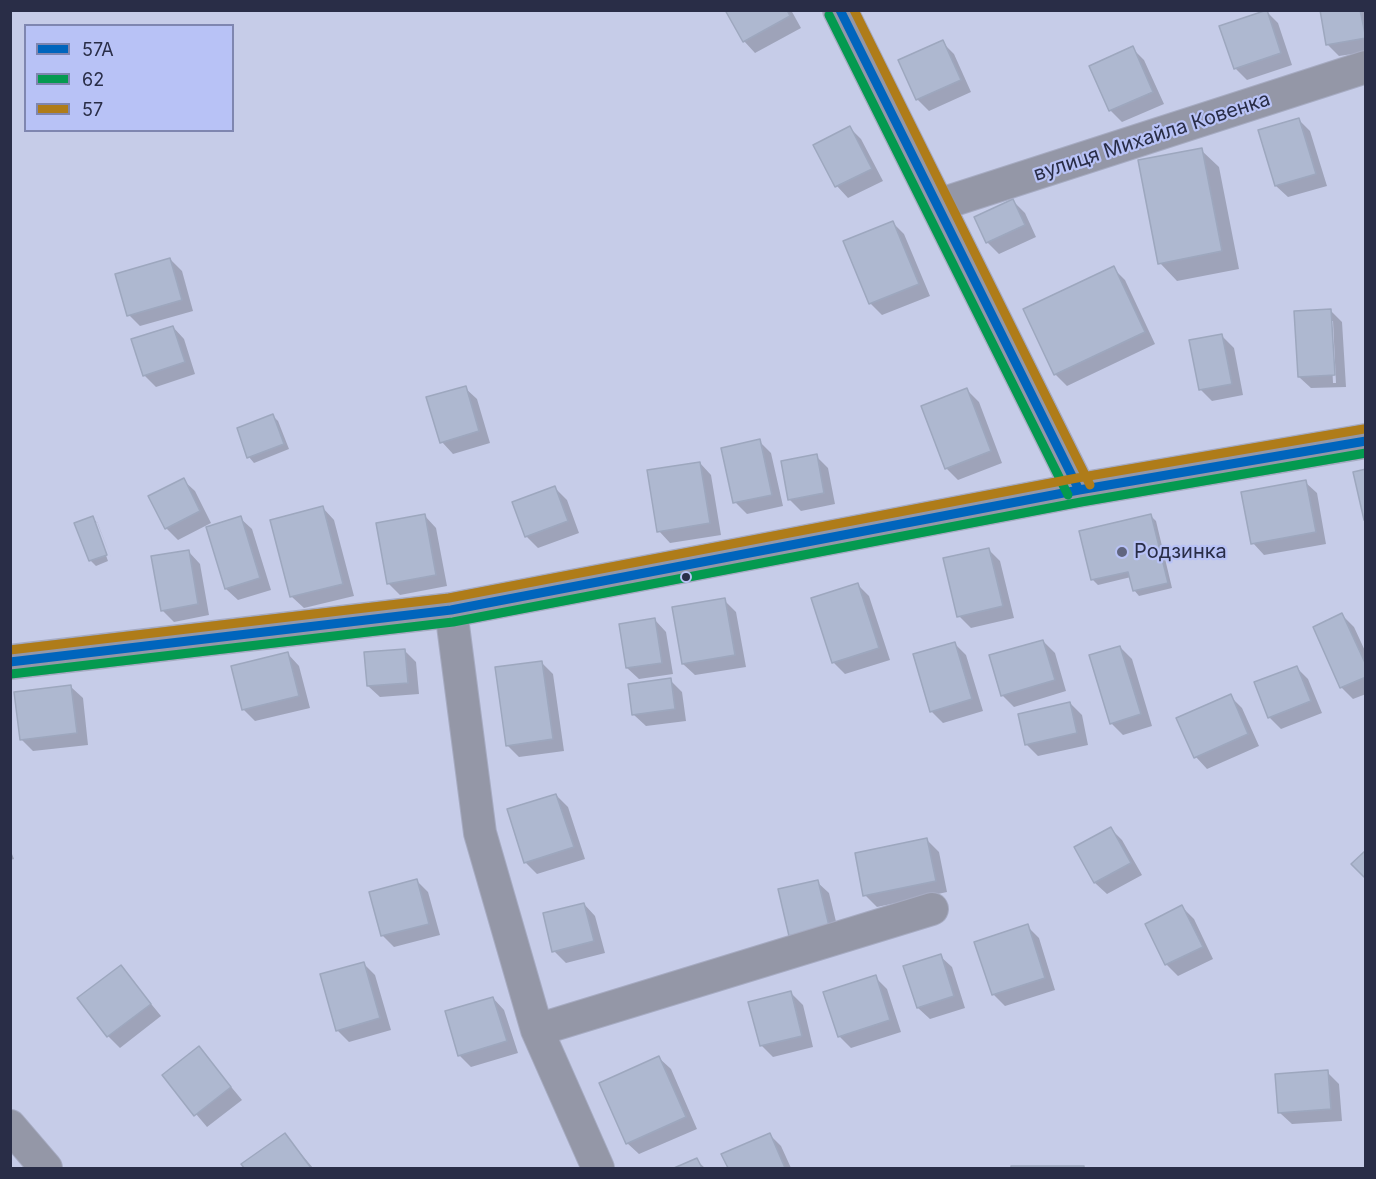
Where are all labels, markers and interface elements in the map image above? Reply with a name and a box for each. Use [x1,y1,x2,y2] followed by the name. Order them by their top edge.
[24,24,234,132] legend
[82,39,114,60] text: 57А
[82,69,104,90] text: 62
[1031,87,1273,187] street label: вулиця Михайла Ковенка
[82,99,103,120] text: 57
[1134,540,1227,564] place label: Родзинка
[1115,545,1129,559] marker: Родзинка
[680,571,692,583] unlabelled marker

